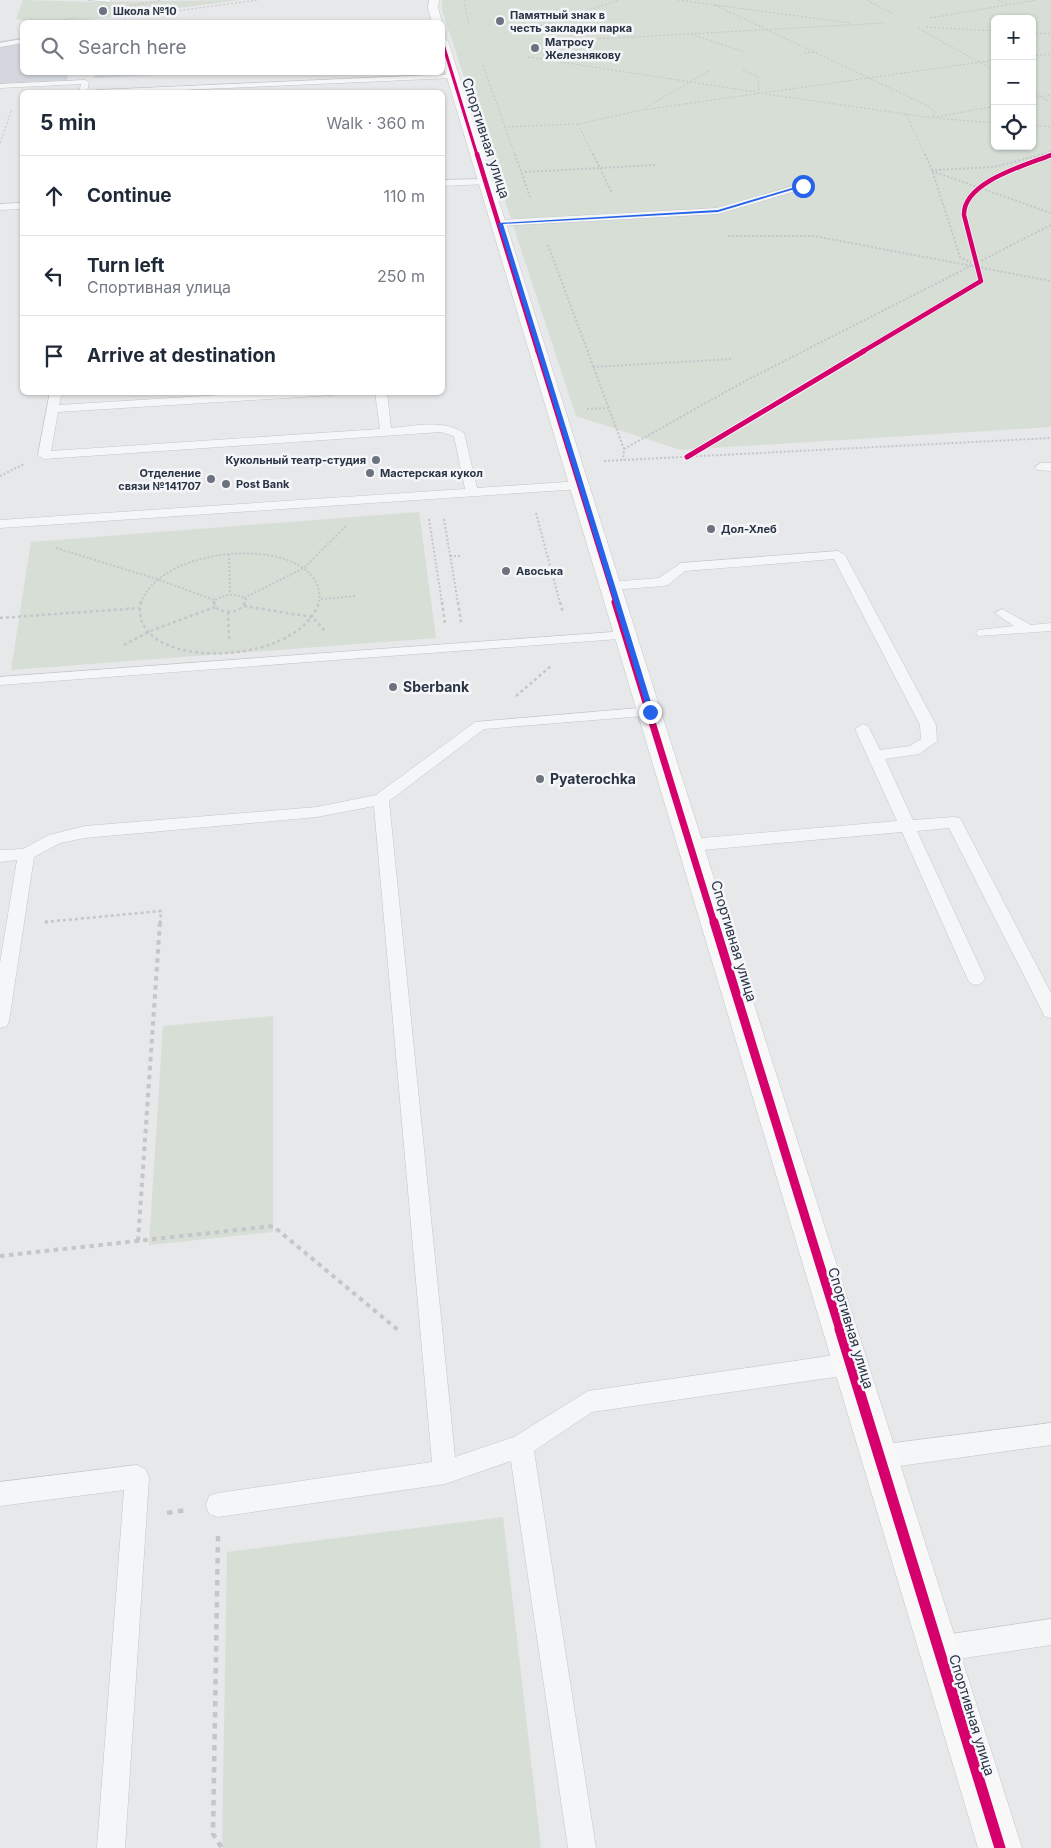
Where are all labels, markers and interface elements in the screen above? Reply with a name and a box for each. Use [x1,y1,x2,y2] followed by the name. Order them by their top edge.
[113,4,177,18] place label: Школа №10
[97,5,109,17] marker: Школа №10
[510,8,632,35] place label: Памятный знак в честь закладки парка
[494,15,506,27] marker: Памятный знак в честь закладки парка
[991,15,1036,150] map controls
[991,15,1036,60] button: +
[20,20,445,75] search box
[38,34,66,62] icon: search
[545,35,621,62] place label: Матросу Железнякову
[78,36,187,59] text: Search here
[529,42,541,54] marker: Матросу Железнякову
[991,60,1036,105] button: −
[459,75,514,200] street label: Спортивная улица
[991,105,1036,150] button: locate
[40,110,96,135] text: 5 min
[326,113,425,133] text: Walk · 360 m
[792,175,815,198] route start
[40,182,68,210] icon: ahead
[87,184,172,207] text: Continue
[383,186,425,206] text: 110 m
[87,254,165,277] text: Turn left
[40,262,68,290] icon: left
[377,266,425,286] text: 250 m
[87,277,231,297] text: Спортивная улица
[40,342,68,370] icon: arrive
[87,344,276,367] text: Arrive at destination
[226,453,366,467] place label: Кукольный театр-студия
[370,454,382,466] marker: Кукольный театр-студия
[118,466,201,493] place label: Отделение связи №141707
[380,466,483,480] place label: Мастерская кукол
[364,467,376,479] marker: Мастерская кукол
[205,473,217,485] marker: Отделение связи №141707
[236,477,290,491] place label: Post Bank
[220,478,232,490] marker: Post Bank
[721,522,777,536] place label: Дол-Хлеб
[705,523,717,535] marker: Дол-Хлеб
[516,564,563,578] place label: Авоська
[500,565,512,577] marker: Авоська
[403,678,470,695] place label: Sberbank
[387,681,399,693] marker: Sberbank
[639,701,662,724] route end
[550,770,636,787] place label: Pyaterochka
[534,773,546,785] marker: Pyaterochka
[708,878,761,1004] street label: Спортивная улица
[825,1265,878,1391] street label: Спортивная улица
[946,1652,999,1778] street label: Спортивная улица

